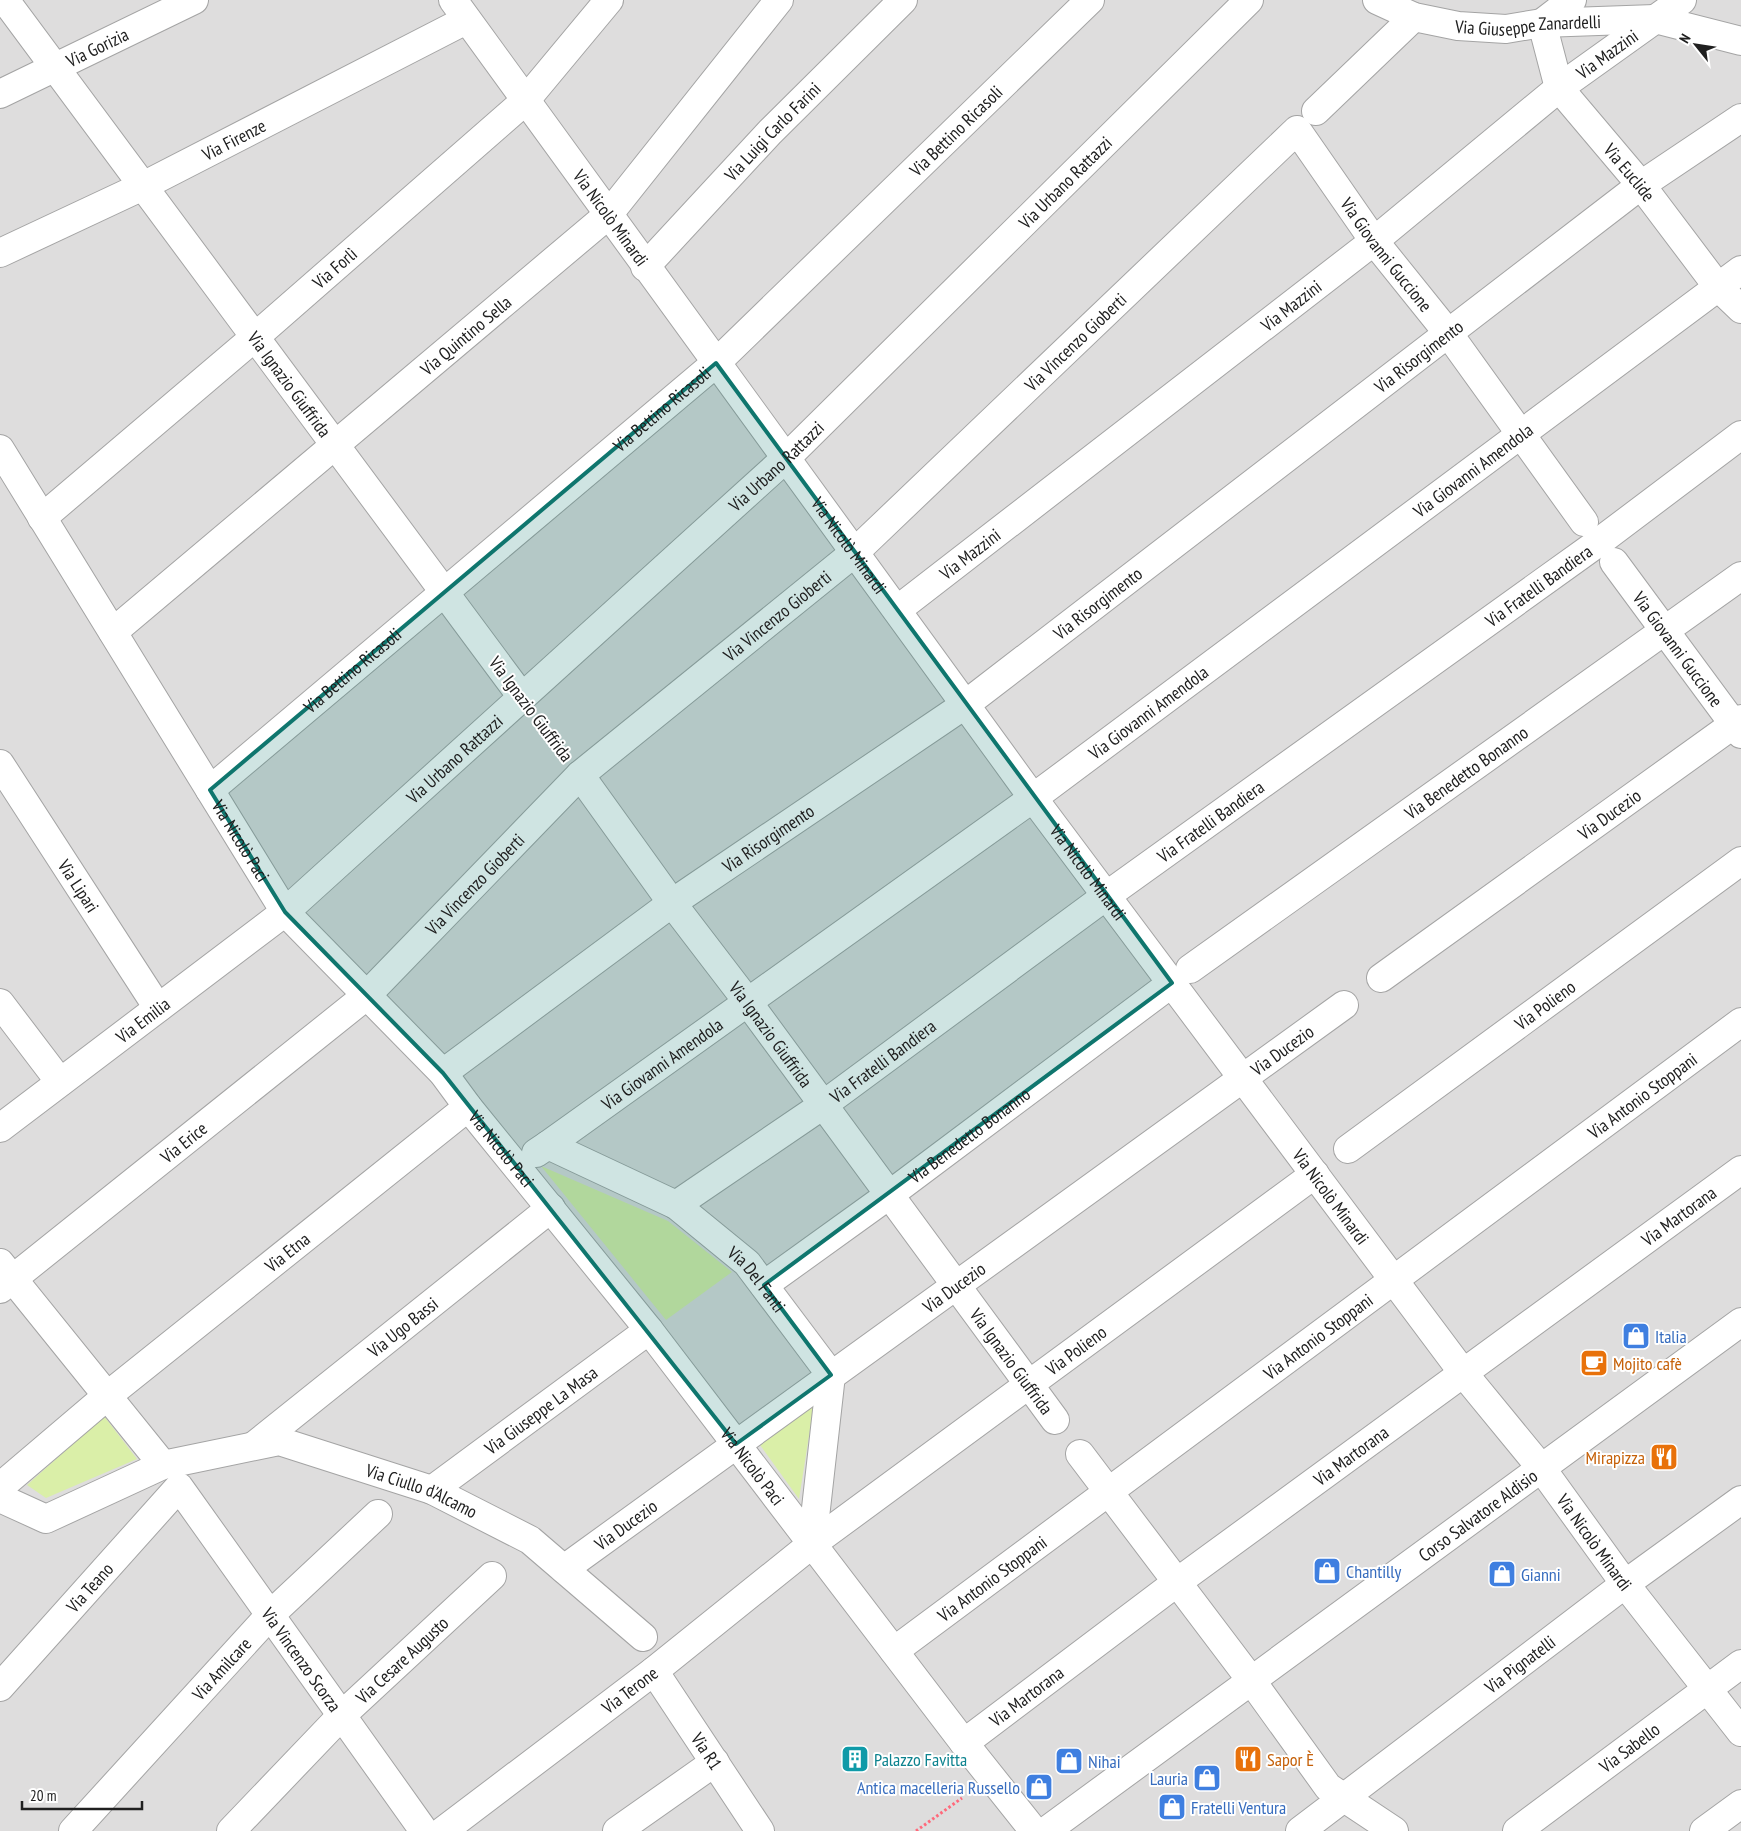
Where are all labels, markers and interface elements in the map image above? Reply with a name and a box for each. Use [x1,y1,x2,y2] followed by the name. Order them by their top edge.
[1453,9,1601,41] street label: Via Giuseppe Zanardelli
[1671,20,1721,70] north arrow
[61,22,132,72] street label: Via Gorizia
[1571,24,1642,84] street label: Via Mazzini
[1675,31,1694,46] text: N
[718,77,825,186] street label: Via Luigi Carlo Farini
[904,80,1007,181] street label: Via Bettino Ricasoli
[197,113,270,166] street label: Via Firenze
[1013,131,1116,234] street label: Via Urbano Rattazzi
[1598,138,1661,206] street label: Via Euclide
[568,164,654,270] street label: Via Nicolò Minardi
[1335,192,1438,316] street label: Via Giovanni Guccione
[307,242,361,294] street label: Via Forlì
[1255,275,1326,337] street label: Via Mazzini
[1019,288,1131,396] street label: Via Vincenzo Gioberti
[415,290,516,380] street label: Via Quintino Sella
[1369,315,1468,398] street label: Via Risorgimento
[242,326,337,441] street label: Via Ignazio Giuffrida
[607,361,715,457] street label: Via Bettino Ricasoli
[723,416,828,517] street label: Via Urbano Rattazzi
[1408,418,1537,523] street label: Via Giovanni Amendola
[806,492,892,598] street label: Via Nicolò Minardi
[934,523,1005,585] street label: Via Mazzini
[1480,539,1596,632] street label: Via Fratelli Bandiera
[1048,561,1147,645] street label: Via Risorgimento
[718,565,836,667] street label: Via Vincenzo Gioberti
[1627,586,1728,711] street label: Via Giovanni Guccione
[298,622,406,718] street label: Via Bettino Ricasoli
[483,651,578,766] street label: Via Ignazio Giuffrida
[1083,660,1213,765] street label: Via Giovanni Amendola
[401,709,507,809] street label: Via Urbano Rattazzi
[1399,720,1532,825] street label: Via Benedetto Bonanno
[1152,775,1268,868] street label: Via Fratelli Bandiera
[1572,783,1645,845] street label: Via Ducezio
[207,795,275,886] street label: Via Nicolò Paci
[717,799,818,878] street label: Via Risorgimento
[1045,819,1132,924] street label: Via Nicolò Minardi
[420,828,529,940] street label: Via Vincenzo Gioberti
[53,854,104,917] street label: Via Lipari
[1509,975,1580,1035] street label: Via Polieno
[724,976,818,1092] street label: Via Ignazio Giuffrida
[110,992,174,1048] street label: Via Emilia
[596,1012,727,1115] street label: Via Giovanni Amendola
[824,1014,940,1108] street label: Via Fratelli Bandiera
[1245,1019,1318,1081] street label: Via Ducezio
[1582,1047,1701,1144] street label: Via Antonio Stoppani
[903,1082,1035,1189] street label: Via Benedetto Bonanno
[463,1105,540,1191] street label: Via Nicolò Paci
[155,1116,211,1168] street label: Via Erice
[1287,1143,1374,1249] street label: Via Nicolò Minardi
[1636,1181,1720,1251] street label: Via Martorana
[259,1227,314,1277] street label: Via Etna
[722,1240,791,1317] street label: Via Del Fanti
[917,1257,990,1318] street label: Via Ducezio
[1258,1288,1377,1385] street label: Via Antonio Stoppani
[362,1292,442,1363] street label: Via Ugo Bassi
[965,1303,1058,1419] street label: Via Ignazio Giuffrida
[1040,1320,1111,1381] street label: Via Polieno
[1621,1321,1651,1351] shop icon: Italia
[1655,1325,1687,1348] place label: Italia
[1579,1348,1609,1378] cafe icon: Mojito cafè
[1613,1352,1682,1375] place label: Mojito cafè
[479,1361,602,1460] street label: Via Giuseppe La Masa
[1308,1420,1393,1491] street label: Via Martorana
[715,1422,790,1510] street label: Via Nicolò Paci
[1649,1442,1679,1472] restaurant icon: Mirapizza
[1586,1446,1645,1469] place label: Mirapizza
[362,1458,482,1523] street label: Via Ciullo d'Alcamo
[1414,1464,1542,1566] street label: Corso Salvatore Aldisio
[1552,1488,1637,1595] street label: Via Nicolò Minardi
[589,1494,662,1556] street label: Via Ducezio
[932,1530,1051,1627] street label: Via Antonio Stoppani
[1312,1556,1342,1586] shop icon: Chantilly
[60,1557,118,1618] street label: Via Teano
[1487,1559,1517,1589] shop icon: Gianni
[1346,1560,1402,1583] place label: Chantilly
[1521,1563,1561,1586] place label: Gianni
[256,1602,347,1716] street label: Via Vincenzo Scorza
[350,1611,453,1709] street label: Via Cesare Augusto
[1479,1630,1560,1699] street label: Via Pignatelli
[186,1632,256,1705] street label: Via Amilcare
[596,1661,662,1719] street label: Via Terone
[984,1661,1068,1732] street label: Via Martorana
[1594,1717,1664,1778] street label: Via Sabello
[686,1727,728,1774] street label: Via R1
[840,1744,870,1774] building icon: Palazzo Favitta
[1233,1744,1263,1774] restaurant icon: Sapor È
[1054,1746,1084,1776] shop icon: Nihai
[874,1748,967,1771] place label: Palazzo Favitta
[1267,1748,1314,1771] place label: Sapor È
[1088,1750,1121,1773] place label: Nihai
[1192,1763,1222,1793] shop icon: Lauria
[1150,1767,1188,1790] place label: Lauria
[1024,1772,1054,1802] shop icon: Antica macelleria Russello
[857,1776,1020,1799] place label: Antica macelleria Russello
[22,1778,142,1810] scale bar
[30,1786,56,1805] text: 20 m
[1157,1792,1187,1822] shop icon: Fratelli Ventura
[1191,1796,1286,1819] place label: Fratelli Ventura

